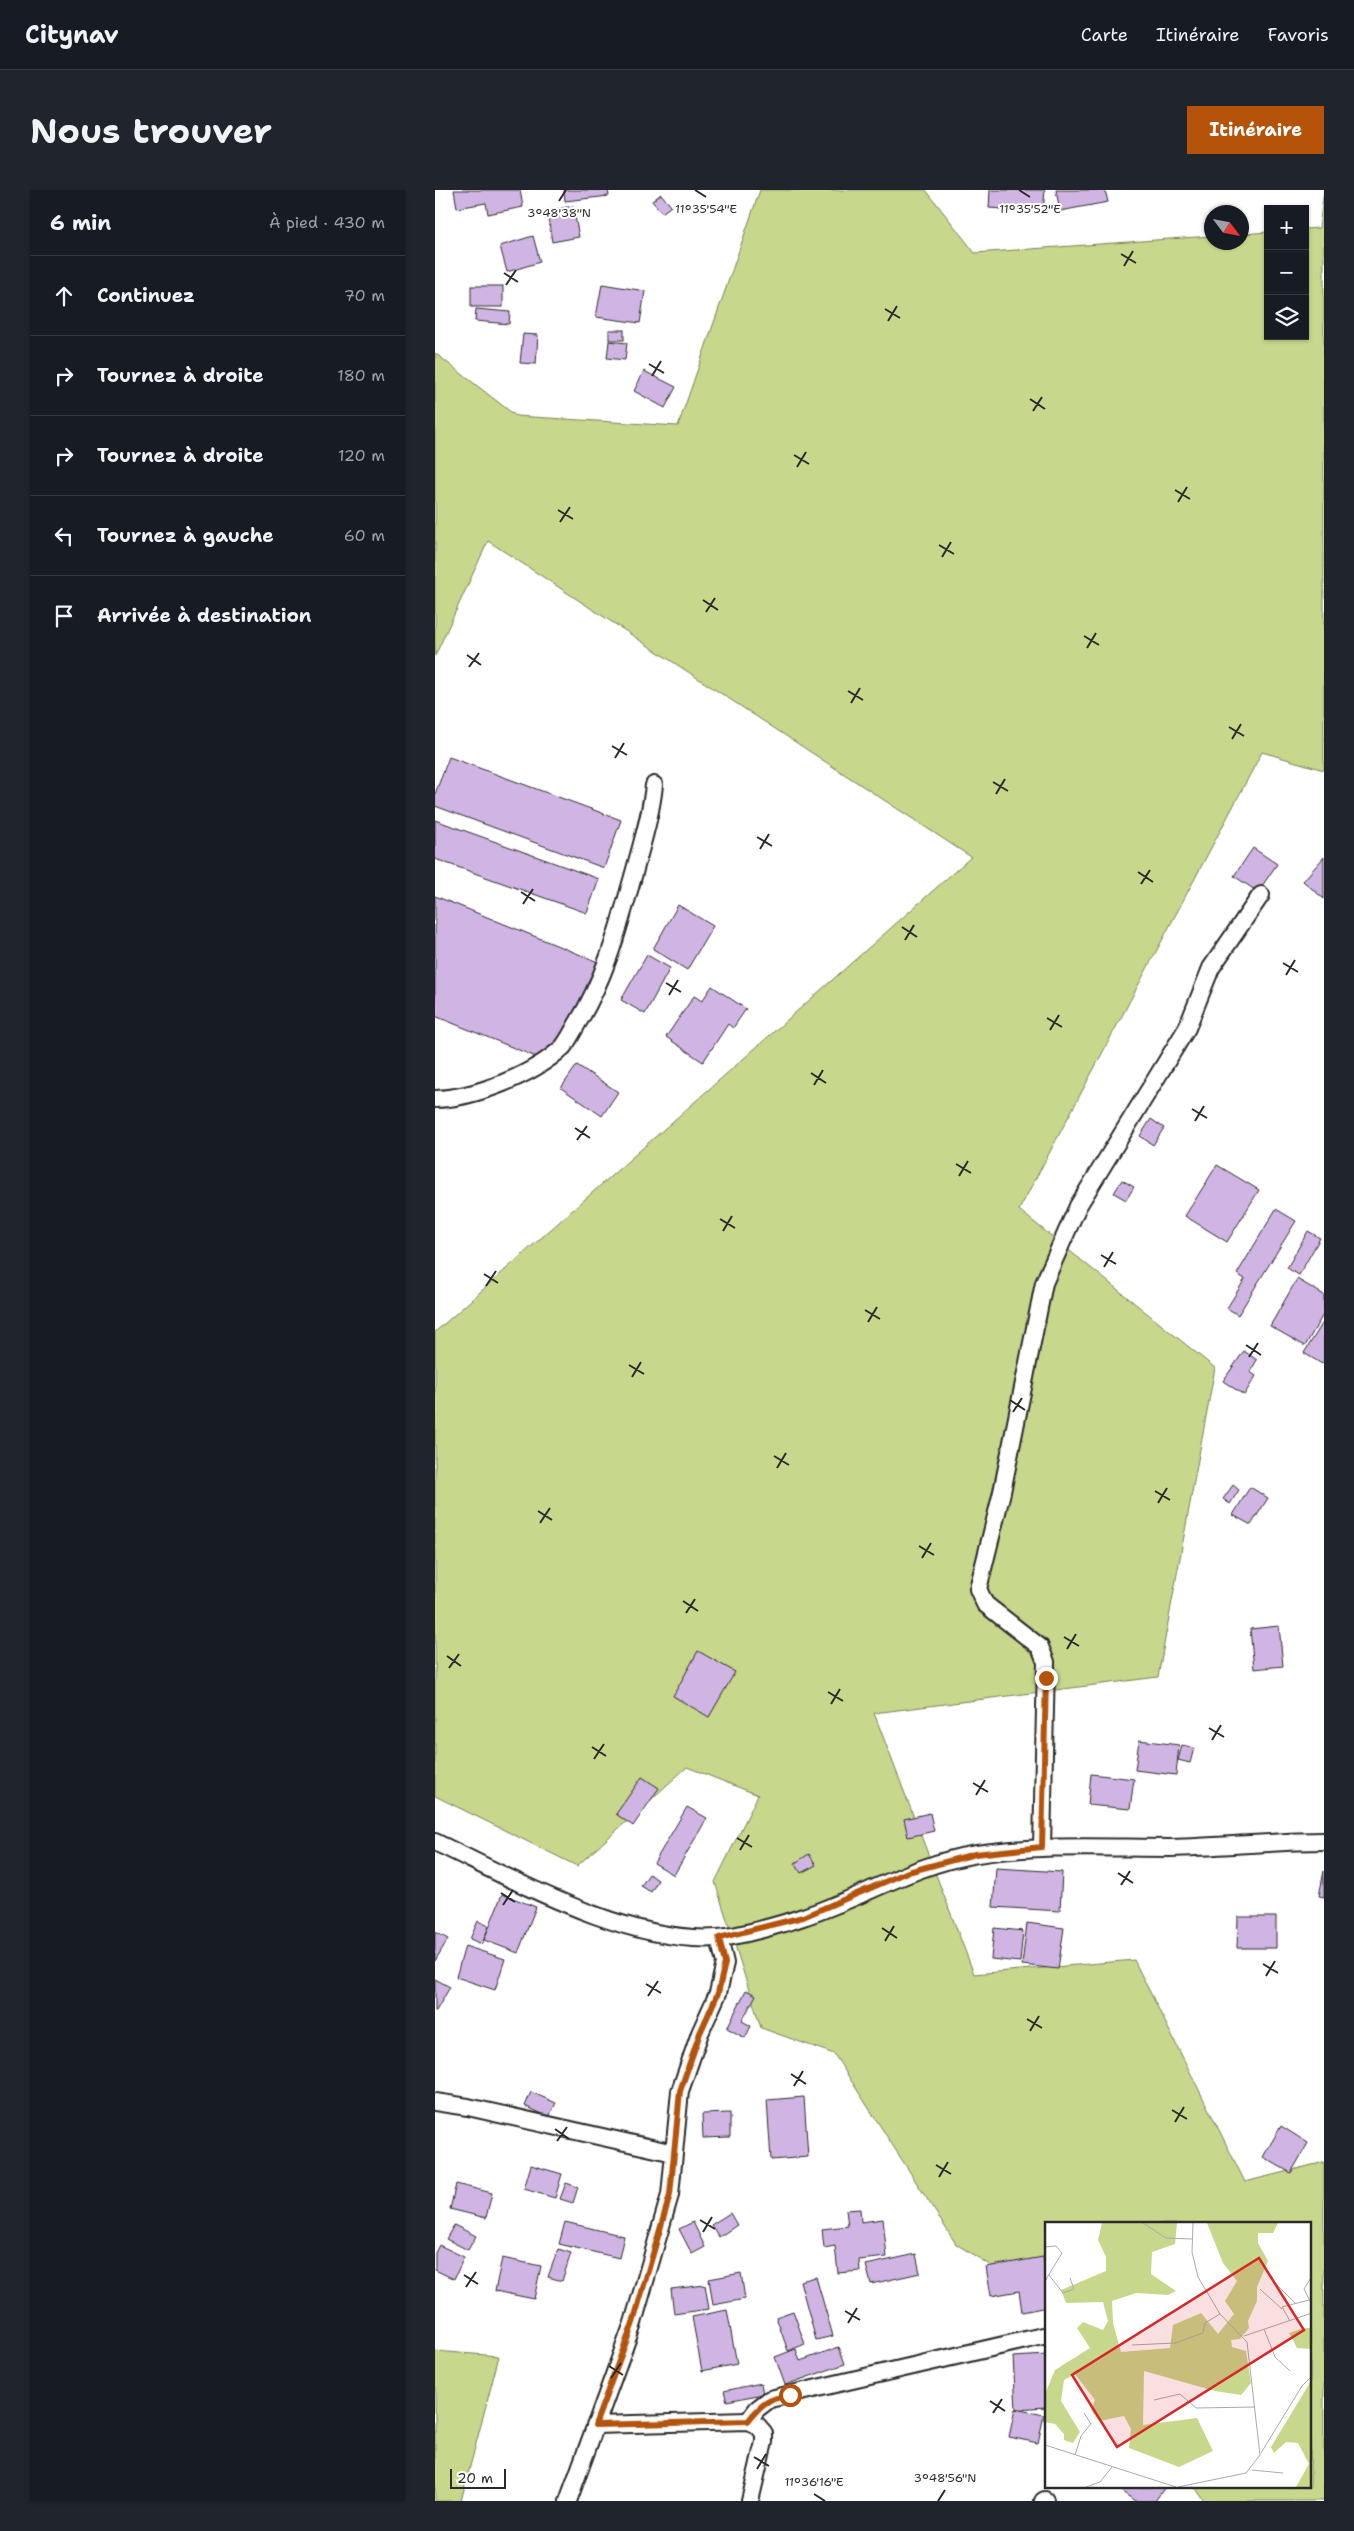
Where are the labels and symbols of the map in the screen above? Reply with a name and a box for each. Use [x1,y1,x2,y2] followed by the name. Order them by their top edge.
[675,201,737,217] text: 11°35'54"E
[999,201,1061,217] text: 11°35'52"E
[527,205,591,221] text: 3°48'38"N
[1204,205,1249,250] north arrow
[1035,1667,1058,1690] route end
[1045,2222,1311,2488] inset map
[779,2384,802,2407] route start
[450,2466,506,2489] scale bar
[914,2470,976,2486] text: 3°48'56"N
[784,2474,844,2490] text: 11°36'16"E

